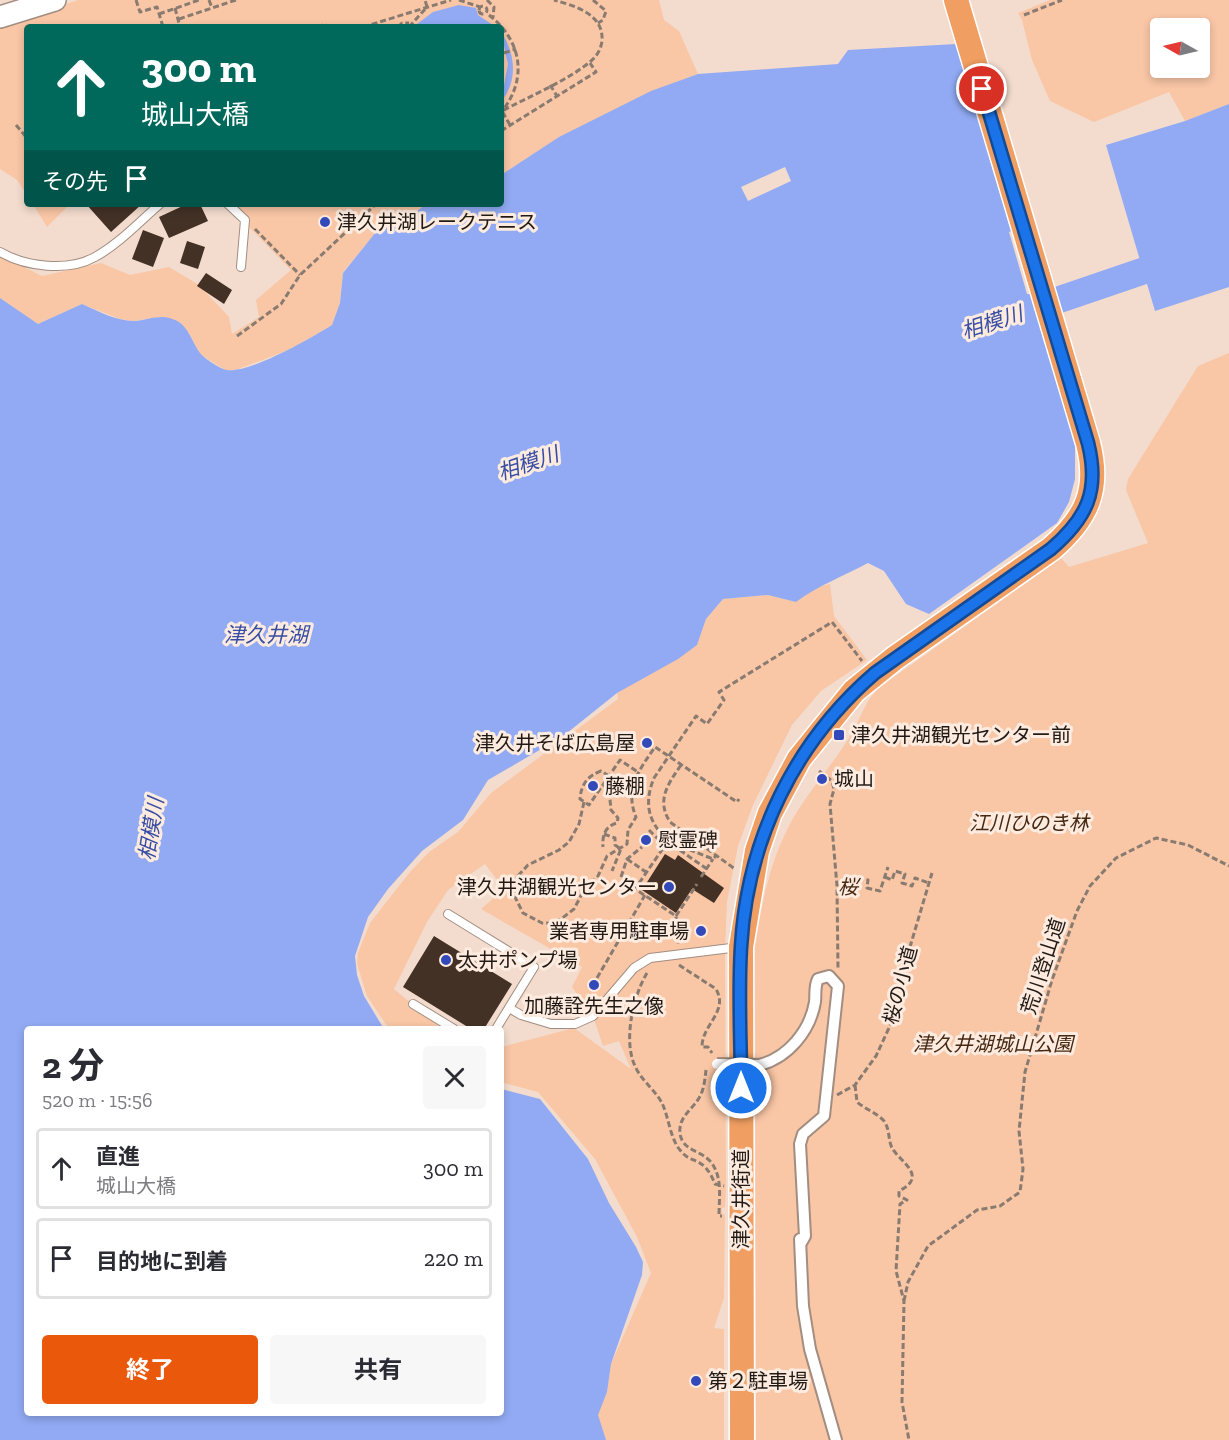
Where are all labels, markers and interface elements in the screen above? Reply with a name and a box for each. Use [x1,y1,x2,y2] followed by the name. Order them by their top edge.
[1150,18,1210,78] north arrow
[1150,18,1210,78] map controls
[141,42,256,93] text: 300 m
[42,48,120,126] icon: ahead
[956,63,1007,114] pin
[965,72,998,105] icon: arrive
[141,99,249,131] text: 城山大橋
[120,162,153,195] icon: arrive
[42,168,108,195] text: その先
[337,210,537,234] place label: 津久井湖レークテニス
[318,215,332,229] marker: 津久井湖レークテニス
[958,300,1028,344] water label: 相模川
[494,440,564,485] water label: 相模川
[224,622,311,647] water label: 津久井湖
[851,723,1071,747] place label: 津久井湖観光センター前
[832,728,846,742] marker: 津久井湖観光センター前
[475,731,635,755] place label: 津久井そば広島屋
[640,736,654,750] marker: 津久井そば広島屋
[834,767,874,791] place label: 城山
[815,772,829,786] marker: 城山
[605,774,645,798] place label: 藤棚
[586,779,600,793] marker: 藤棚
[134,794,169,862] water label: 相模川
[969,811,1091,835] park label: 江川ひのき林
[658,828,718,852] place label: 慰霊碑
[639,833,653,847] marker: 慰霊碑
[457,875,657,899] place label: 津久井湖観光センター
[838,875,862,899] park label: 桜
[662,880,676,894] marker: 津久井湖観光センター
[1016,915,1070,1017] street label: 荒川登山道
[549,919,689,943] place label: 業者専用駐車場
[694,924,708,938] marker: 業者専用駐車場
[878,943,922,1027] street label: 桜の小道
[458,948,577,972] place label: 太井ポンプ場
[439,953,453,967] marker: 太井ポンプ場
[587,978,601,992] marker: 加藤詮先生之像
[524,994,664,1018] place label: 加藤詮先生之像
[913,1032,1076,1056] park label: 津久井湖城山公園
[42,1044,104,1087] text: 2 分
[423,1046,486,1109] button: close
[709,1056,773,1120] position arrow
[42,1088,153,1112] text: 520 m · 15:56
[96,1143,140,1170] text: 直進
[729,1149,753,1249] street label: 津久井街道
[45,1152,78,1185] icon: ahead
[423,1155,483,1182] text: 300 m
[96,1174,176,1198] text: 城山大橋
[45,1242,78,1275] icon: arrive
[424,1245,483,1272] text: 220 m
[96,1248,228,1275] text: 目的地に到着
[42,1335,258,1404] button: 終了
[270,1335,486,1404] button: 共有
[708,1369,808,1393] place label: 第２駐車場
[689,1374,703,1388] marker: 第２駐車場

